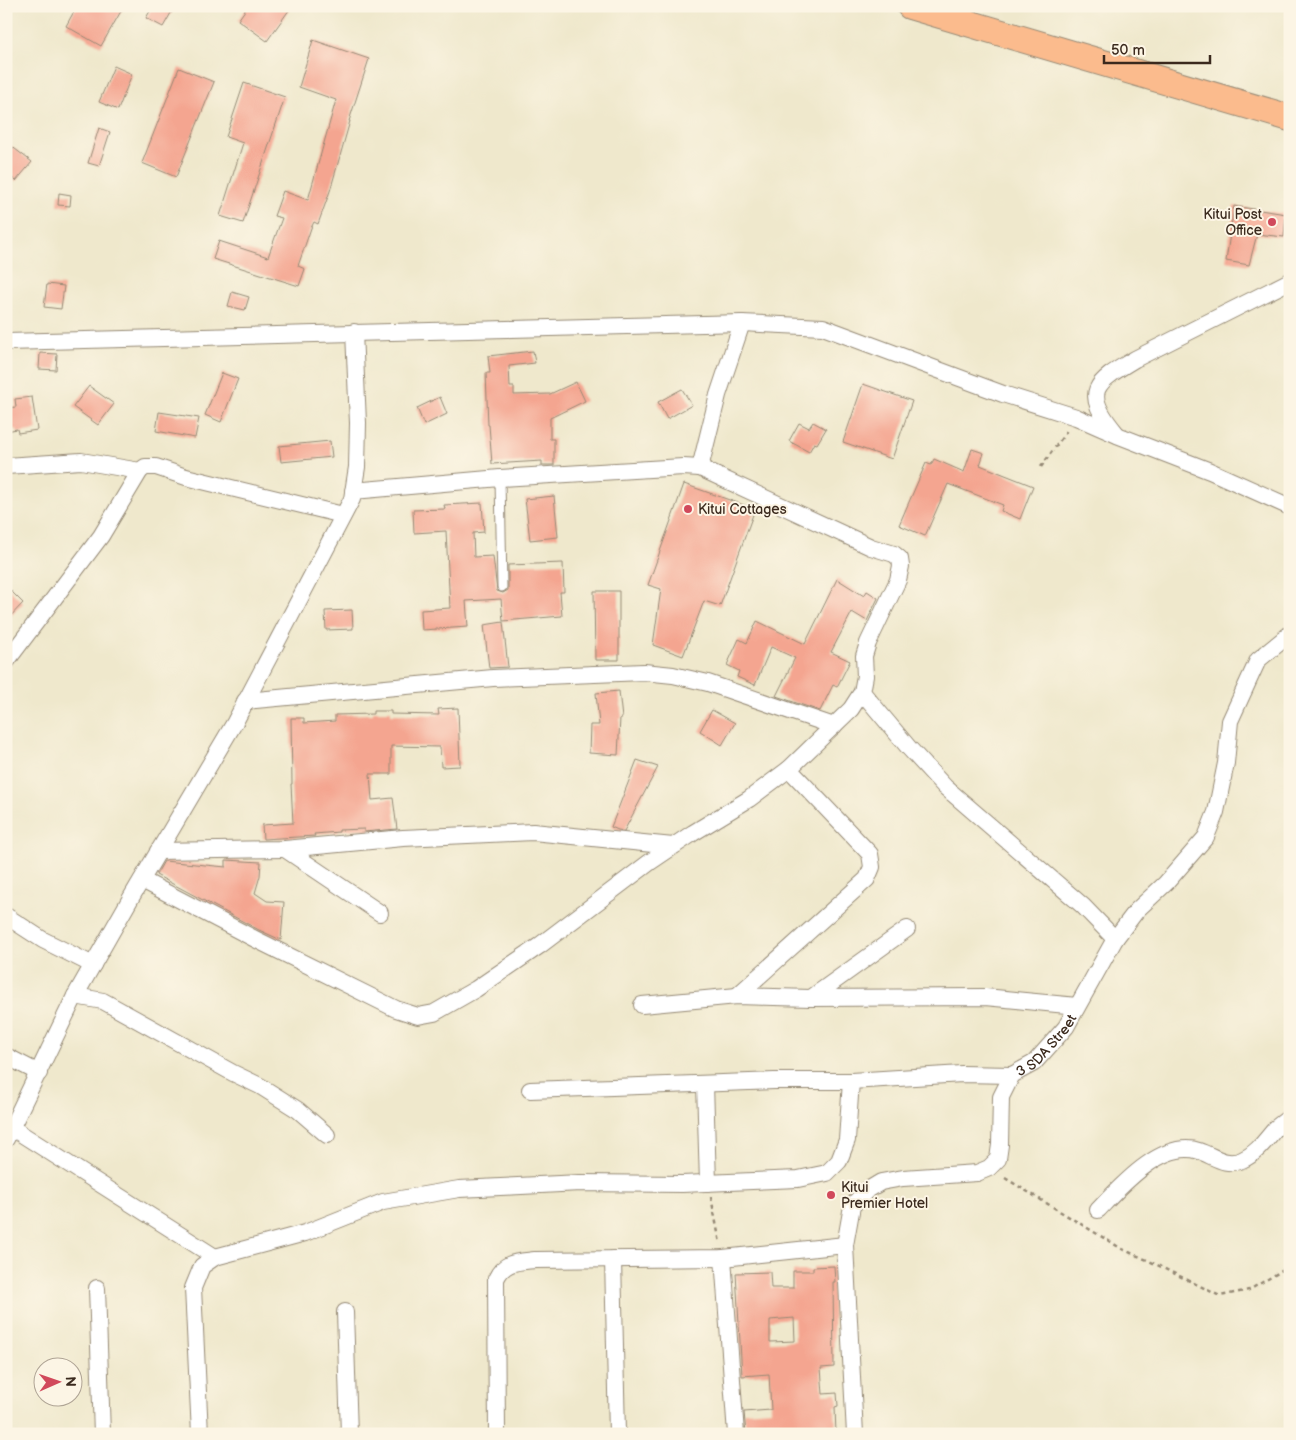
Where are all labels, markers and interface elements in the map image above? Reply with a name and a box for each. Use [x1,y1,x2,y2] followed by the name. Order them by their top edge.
[1104,32,1210,64] scale bar
[1111,41,1145,60] text: 50 m
[1203,206,1263,239] place label: Kitui Post Office
[1266,216,1278,228] marker: Kitui Post Office
[698,501,787,518] place label: Kitui Cottages
[682,503,694,515] marker: Kitui Cottages
[1013,1011,1081,1080] street label: 3 SDA Street
[841,1179,928,1212] place label: Kitui Premier Hotel
[825,1189,837,1201] marker: Kitui Premier Hotel
[32,1358,82,1408] north arrow
[62,1376,79,1387] text: N

